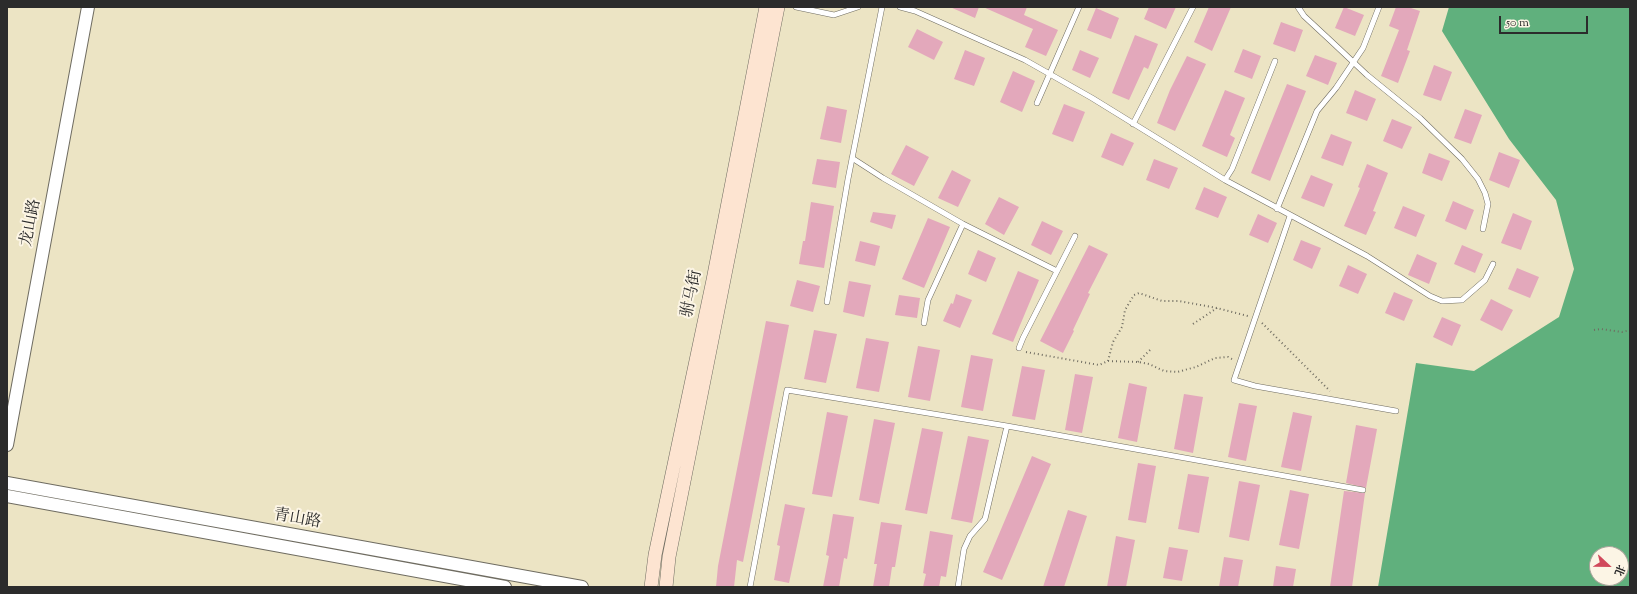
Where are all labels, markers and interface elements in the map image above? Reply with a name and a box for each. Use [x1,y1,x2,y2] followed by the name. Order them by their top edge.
[1501,8,1590,34] scale bar
[1506,14,1529,32] text: 50 m
[18,198,46,248] street label: 龙山路
[679,269,707,319] street label: 驸马街
[272,506,322,534] street label: 青山路
[1589,546,1629,586] north arrow
[1610,562,1629,578] text: 北

